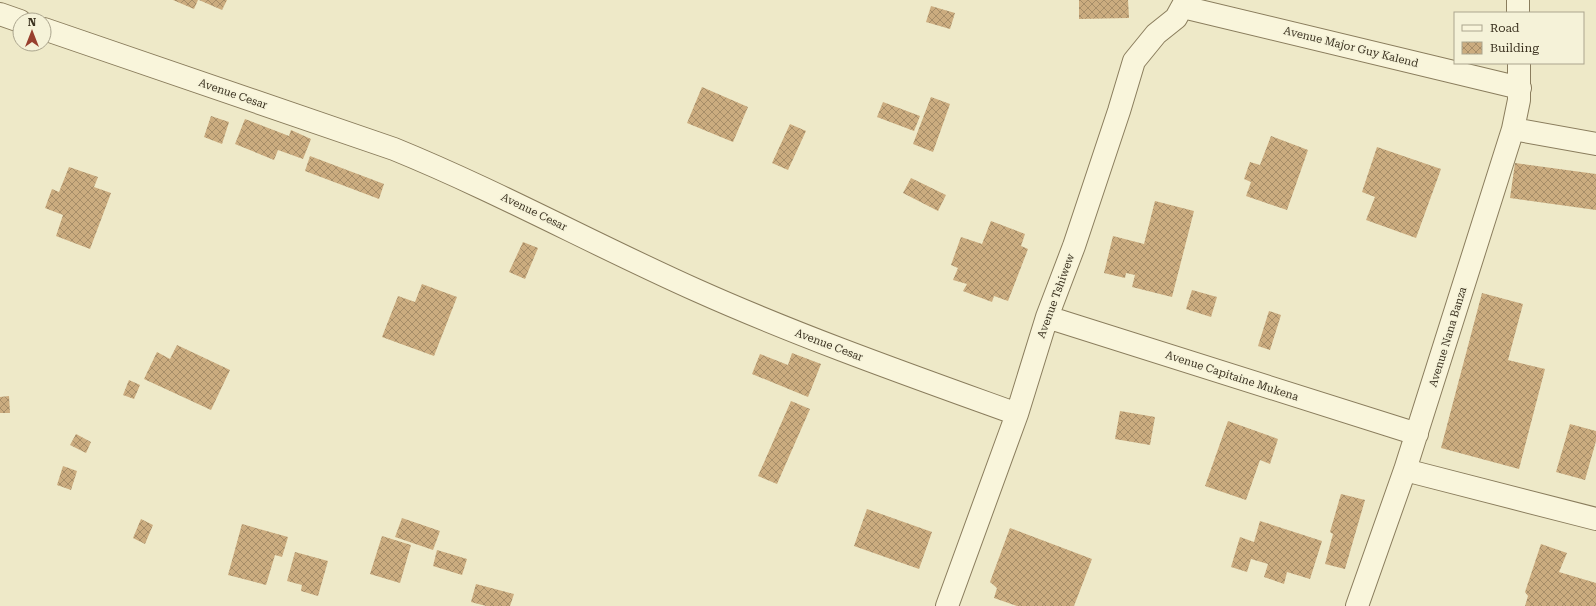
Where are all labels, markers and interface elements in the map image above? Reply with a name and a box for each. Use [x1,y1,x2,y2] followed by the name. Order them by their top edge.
[12,12,52,52] north arrow
[1454,12,1584,64] legend
[28,16,37,29] text: N
[1490,21,1520,35] text: Road
[1282,24,1420,70] street label: Avenue Major Guy Kalend
[1490,41,1539,55] text: Building
[197,76,270,112] street label: Avenue Cesar
[499,190,570,234] street label: Avenue Cesar
[1035,251,1078,340] street label: Avenue Tshiwew
[1427,285,1469,389] street label: Avenue Nana Banza
[793,326,865,364] street label: Avenue Cesar
[1164,348,1300,404] street label: Avenue Capitaine Mukena

